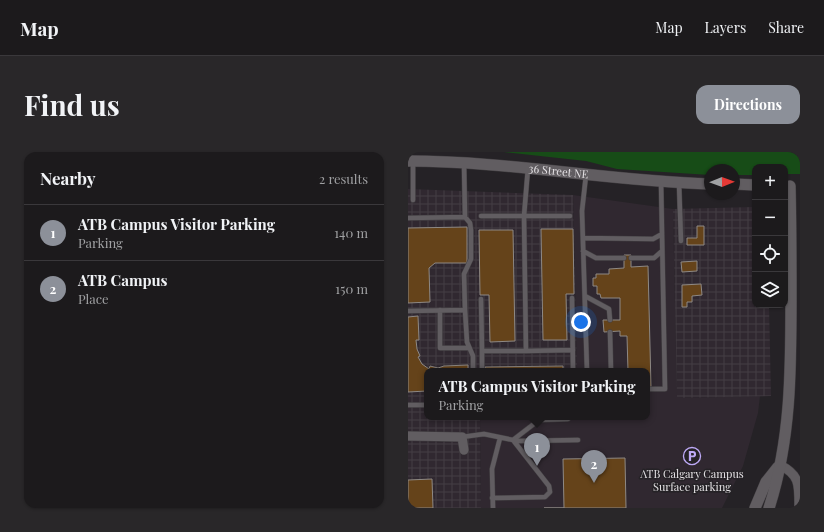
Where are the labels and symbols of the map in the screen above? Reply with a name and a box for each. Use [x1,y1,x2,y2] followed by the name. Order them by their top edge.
[528,160,590,182] street label: 36 Street NE
[704,164,740,200] north arrow
[571,312,591,332] your location
[524,433,550,466] pin: 1
[682,446,702,466] parking icon: ATB Calgary Campus Surface parking
[581,450,607,483] pin: 2
[639,466,744,494] place label: ATB Calgary Campus Surface parking

